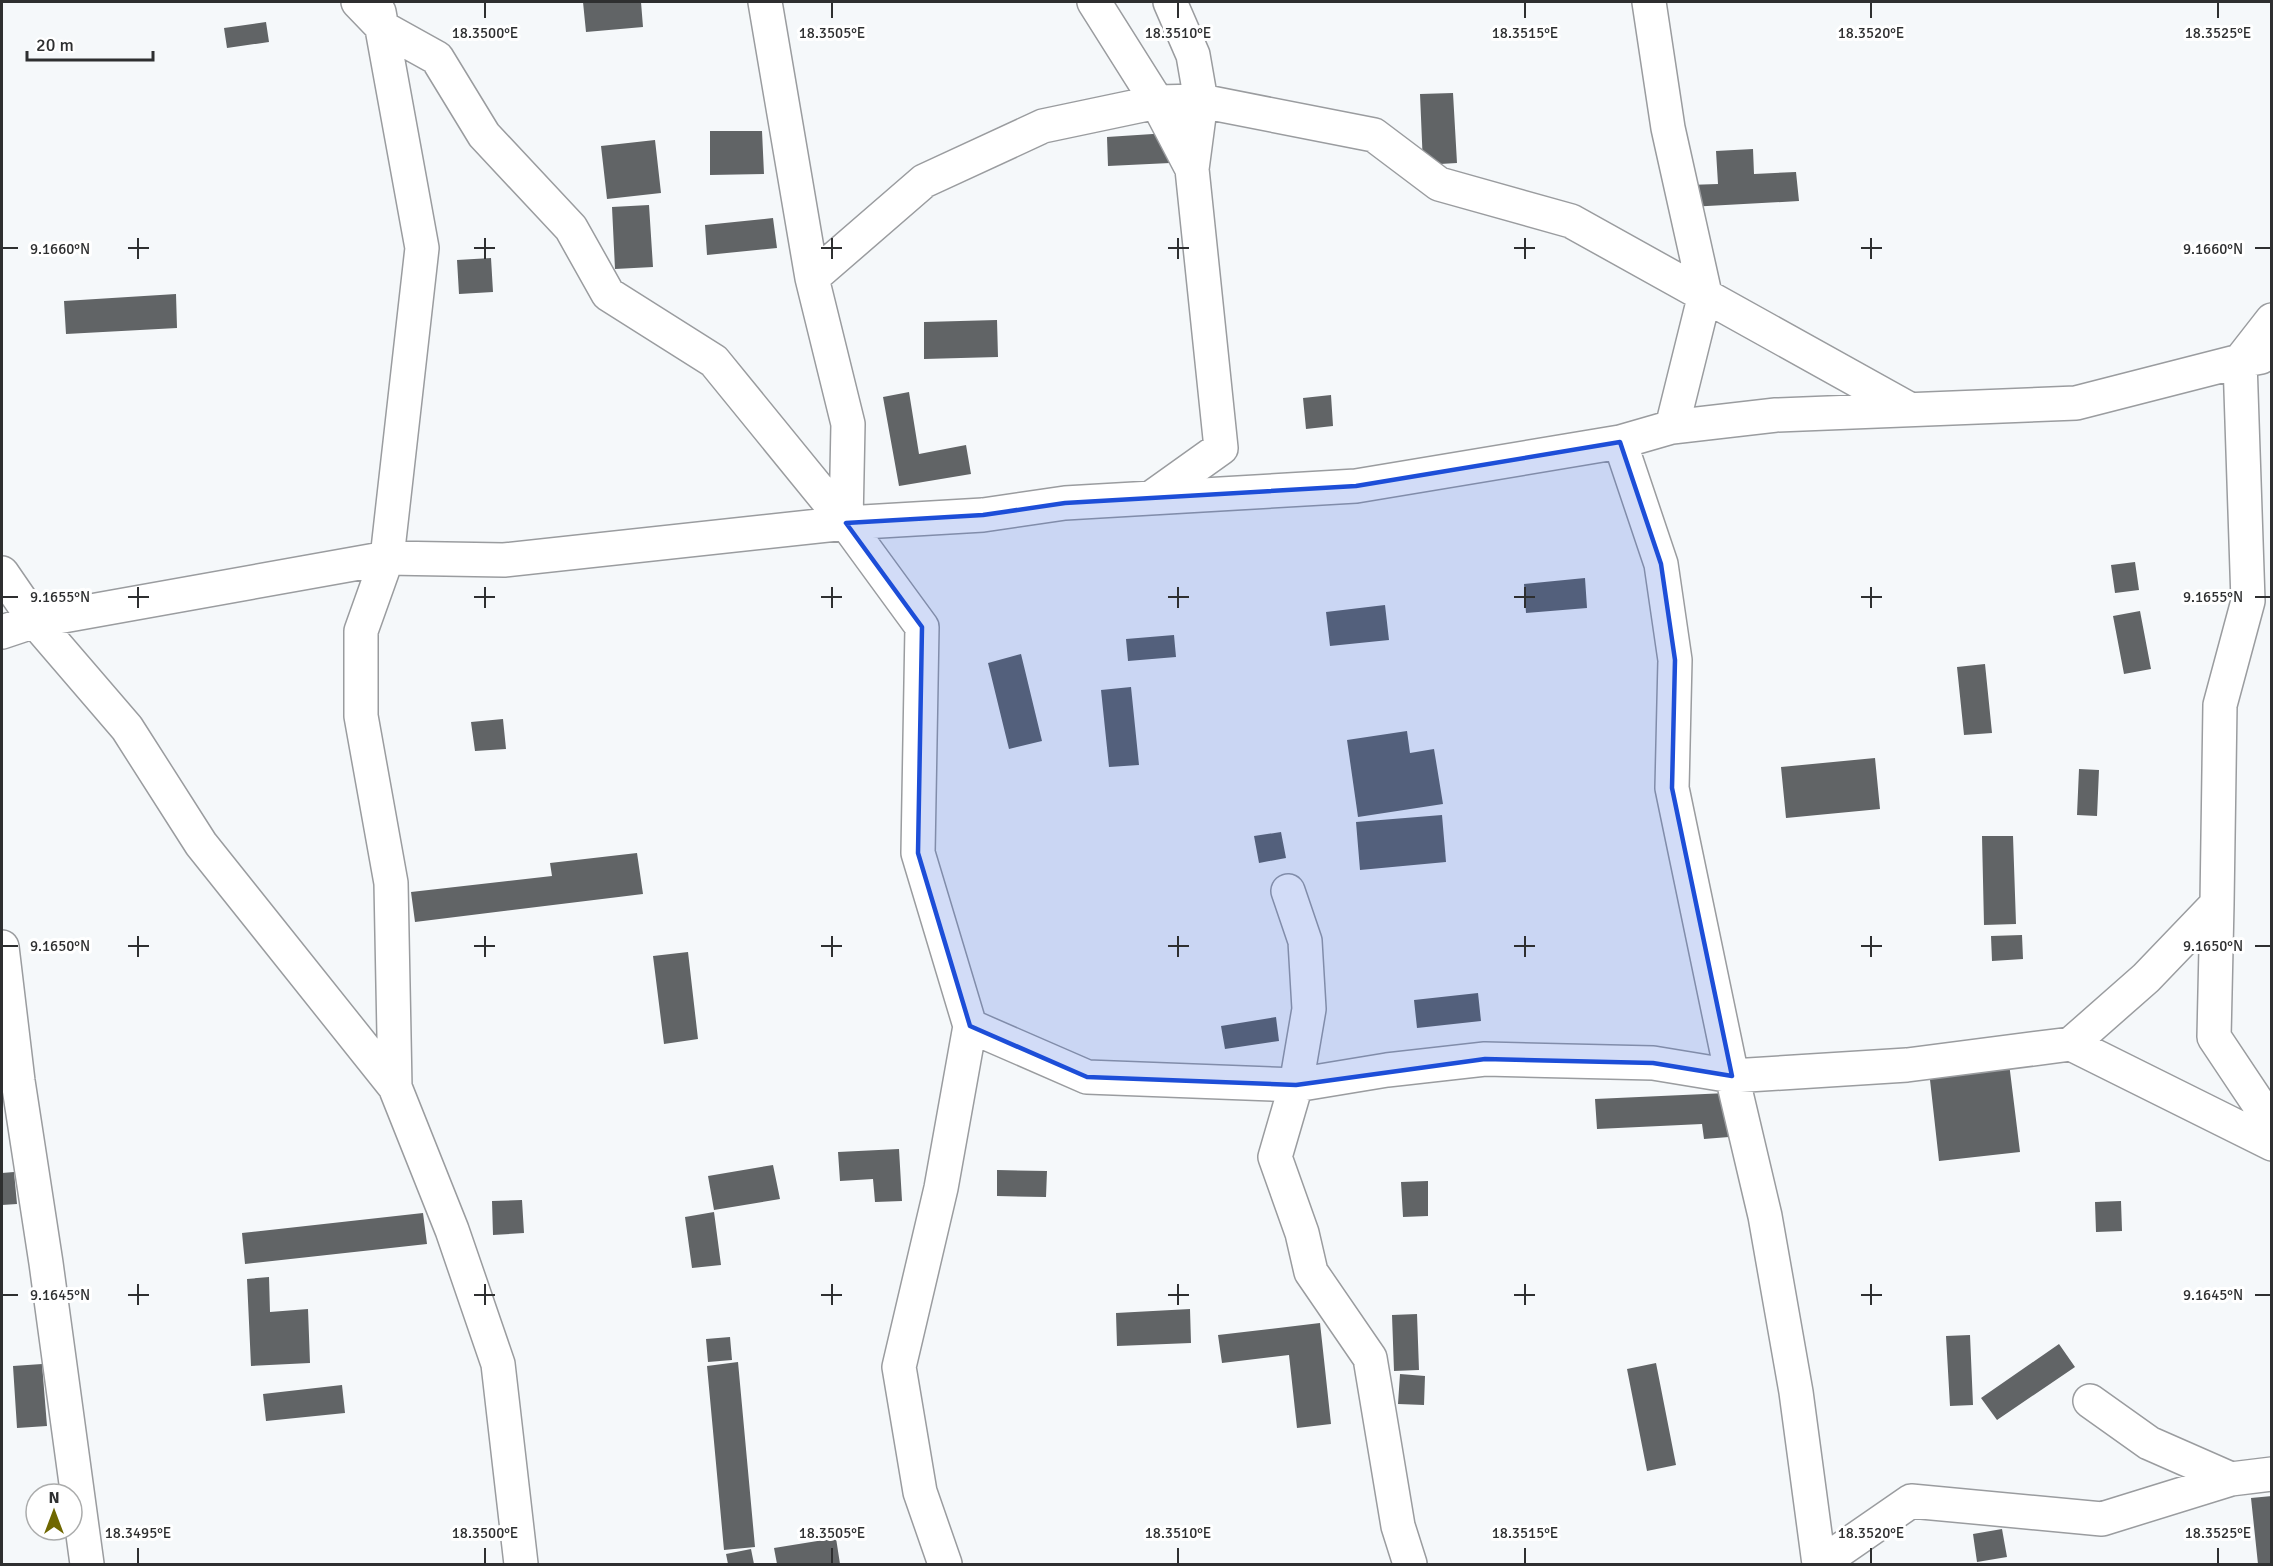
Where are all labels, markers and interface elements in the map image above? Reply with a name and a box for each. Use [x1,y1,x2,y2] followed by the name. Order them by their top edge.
[27,24,153,62] scale bar
[452,24,518,42] text: 18.3500°E
[799,24,865,42] text: 18.3505°E
[1145,24,1211,42] text: 18.3510°E
[1492,24,1558,42] text: 18.3515°E
[1838,24,1904,42] text: 18.3520°E
[2185,24,2251,42] text: 18.3525°E
[36,34,74,56] text: 20 m
[30,240,90,258] text: 9.1660°N
[2183,240,2243,258] text: 9.1660°N
[30,588,90,606] text: 9.1655°N
[2183,588,2243,606] text: 9.1655°N
[30,937,90,955] text: 9.1650°N
[2183,937,2243,955] text: 9.1650°N
[30,1286,90,1304] text: 9.1645°N
[2183,1286,2243,1304] text: 9.1645°N
[24,1482,84,1542] north arrow
[48,1488,60,1508] text: N
[105,1524,171,1542] text: 18.3495°E
[452,1524,518,1542] text: 18.3500°E
[799,1524,865,1542] text: 18.3505°E
[1145,1524,1211,1542] text: 18.3510°E
[1492,1524,1558,1542] text: 18.3515°E
[1838,1524,1904,1542] text: 18.3520°E
[2185,1524,2251,1542] text: 18.3525°E

